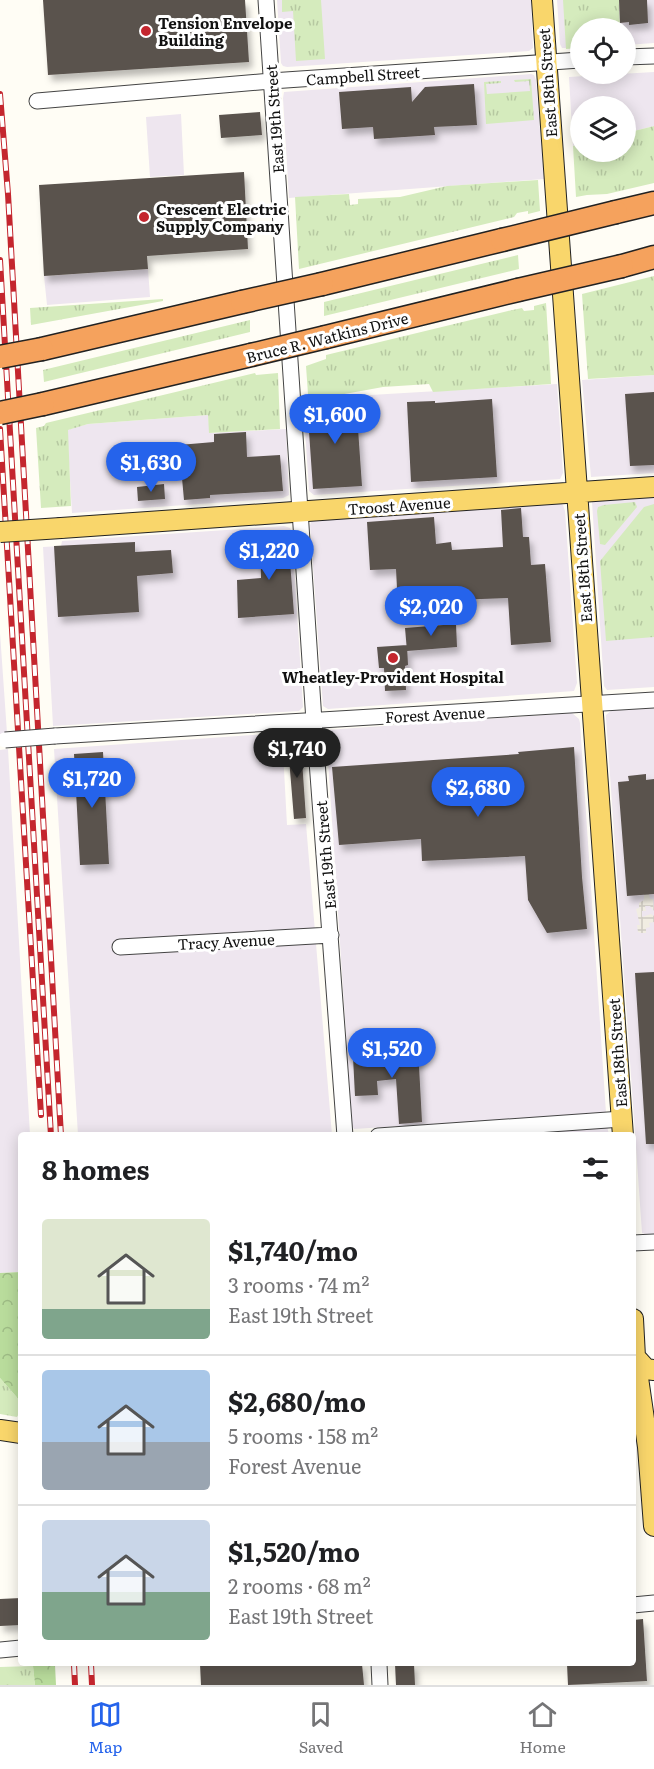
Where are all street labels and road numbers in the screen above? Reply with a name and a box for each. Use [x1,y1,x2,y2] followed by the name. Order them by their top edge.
[532,28,562,138] street label: East 18th Street
[305,60,421,90] street label: Campbell Street
[259,64,289,174] street label: East 19th Street
[243,306,411,368] street label: Bruce R. Watkins Drive
[347,490,452,520] street label: Troost Avenue
[567,513,597,623] street label: East 18th Street
[384,700,486,728] street label: Forest Avenue
[309,800,341,910] street label: East 19th Street
[177,927,276,955] street label: Tracy Avenue
[602,998,632,1108] street label: East 18th Street

